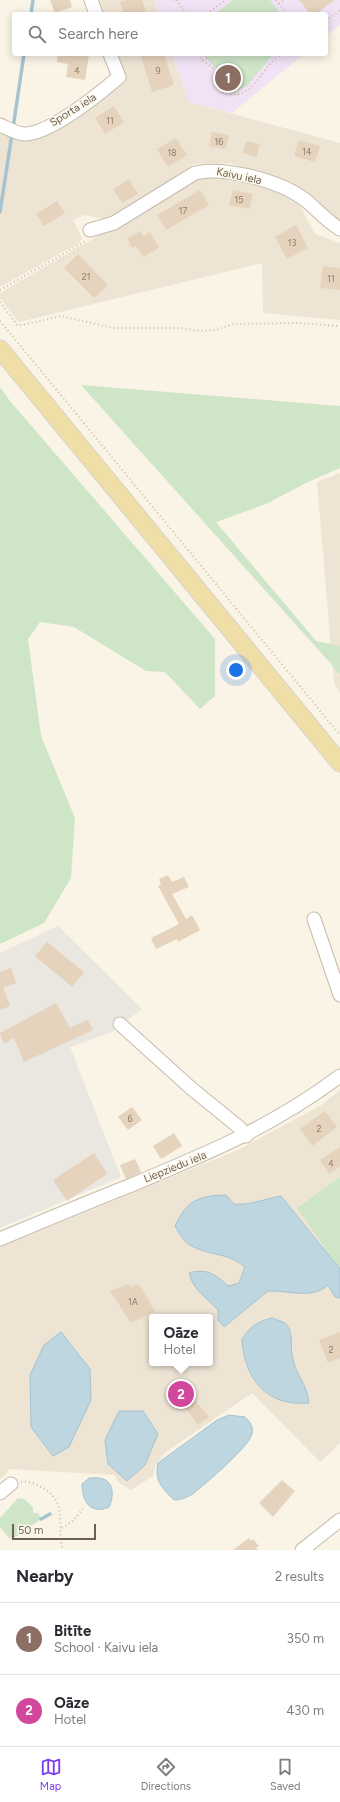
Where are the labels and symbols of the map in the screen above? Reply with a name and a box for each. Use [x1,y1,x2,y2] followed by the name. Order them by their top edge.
[215,63,241,93] pin: 1
[74,65,80,76] house number: 4
[155,65,161,76] house number: 9
[47,91,99,129] street label: Sporta iela
[106,115,114,126] house number: 11
[215,136,223,147] house number: 16
[302,146,312,157] house number: 14
[167,147,177,158] house number: 18
[215,165,263,187] street label: Kaivu iela
[235,194,243,205] house number: 15
[179,205,187,216] house number: 17
[288,237,296,248] house number: 13
[82,271,90,282] house number: 21
[327,273,335,284] house number: 11
[226,660,246,680] your location
[127,1113,133,1124] house number: 6
[316,1123,322,1134] house number: 2
[142,1148,208,1186] street label: Liepziedu iela
[328,1158,334,1169] house number: 4
[128,1296,138,1307] house number: 1A
[328,1344,334,1355] house number: 2
[168,1379,194,1409] pin: 2
[12,1522,96,1541] scale bar

